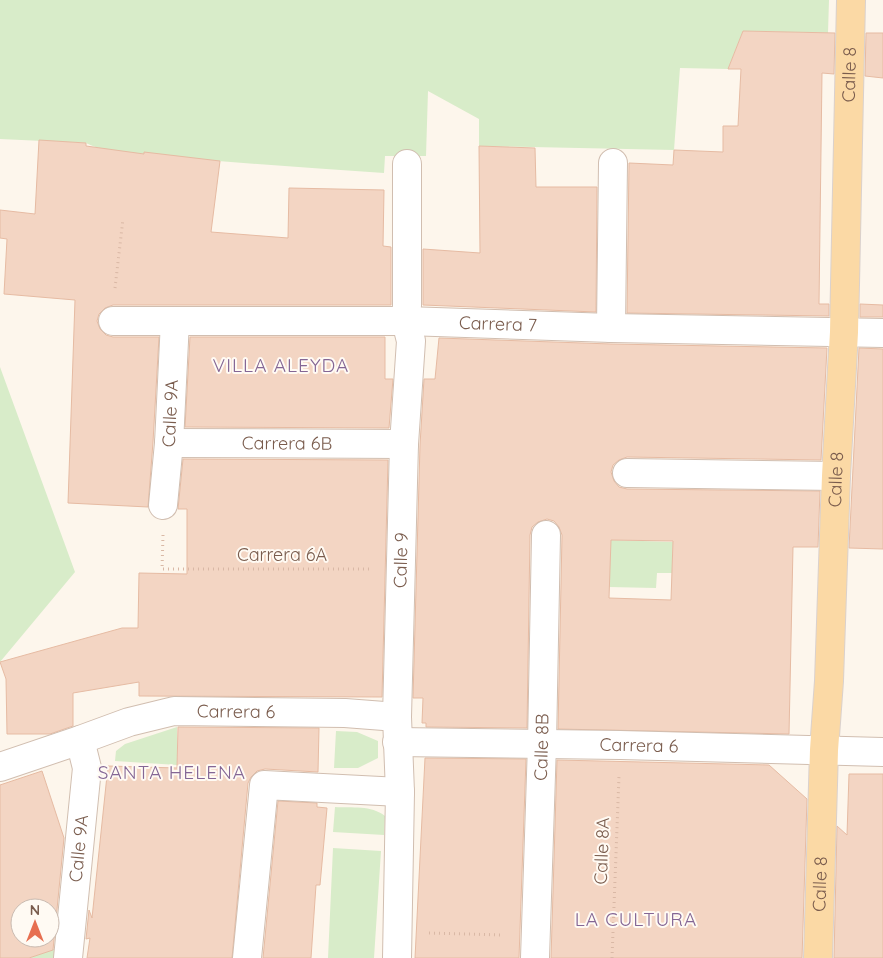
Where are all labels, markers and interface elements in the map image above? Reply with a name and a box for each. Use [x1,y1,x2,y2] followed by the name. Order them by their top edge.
[837,47,861,103] street label: Calle 8
[459,311,537,336] street label: Carrera 7
[213,353,349,377] district label: VILLA ALEYDA
[157,379,183,448] street label: Calle 9A
[242,431,332,455] street label: Carrera 6B
[823,451,848,508] street label: Calle 8
[388,532,413,588] street label: Calle 9
[237,543,327,566] street label: Carrera 6A
[197,699,276,723] street label: Carrera 6
[529,713,554,781] street label: Calle 8B
[600,733,679,758] street label: Carrera 6
[98,760,246,784] district label: SANTA HELENA
[64,813,93,883] street label: Calle 9A
[589,817,614,885] street label: Calle 8A
[807,856,832,912] street label: Calle 8
[10,898,60,948] north arrow
[30,901,40,919] text: N
[575,907,697,931] district label: LA CULTURA

